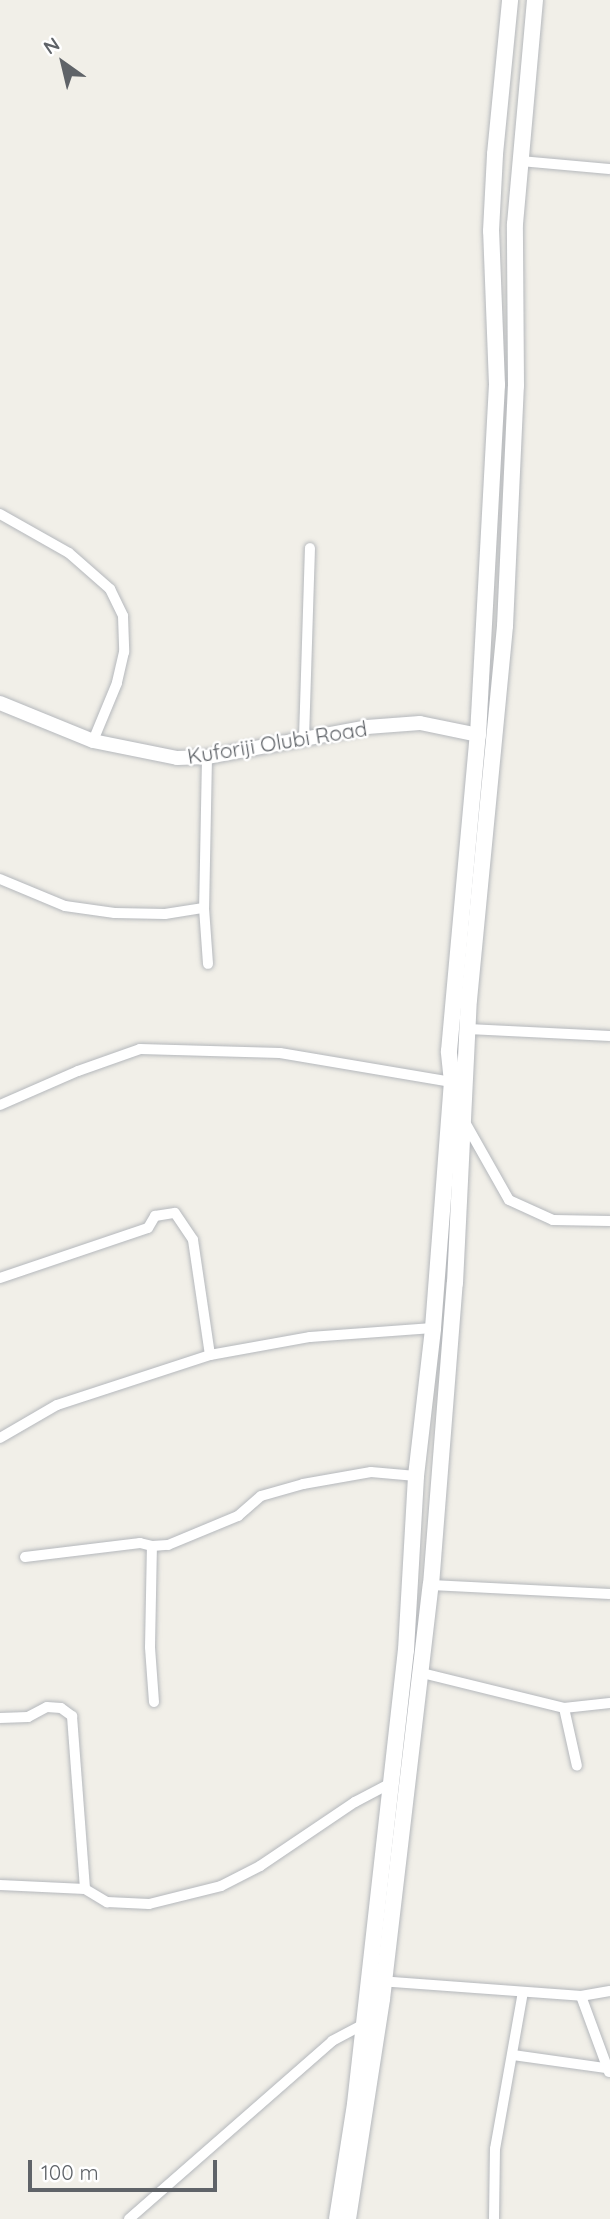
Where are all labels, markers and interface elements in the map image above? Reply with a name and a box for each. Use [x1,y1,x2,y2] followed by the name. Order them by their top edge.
[28,28,98,98] north arrow
[39,32,64,59] text: N
[185,715,369,769] street label: Kuforiji Olubi Road
[32,2146,220,2190] scale bar
[41,2159,99,2185] text: 100 m

